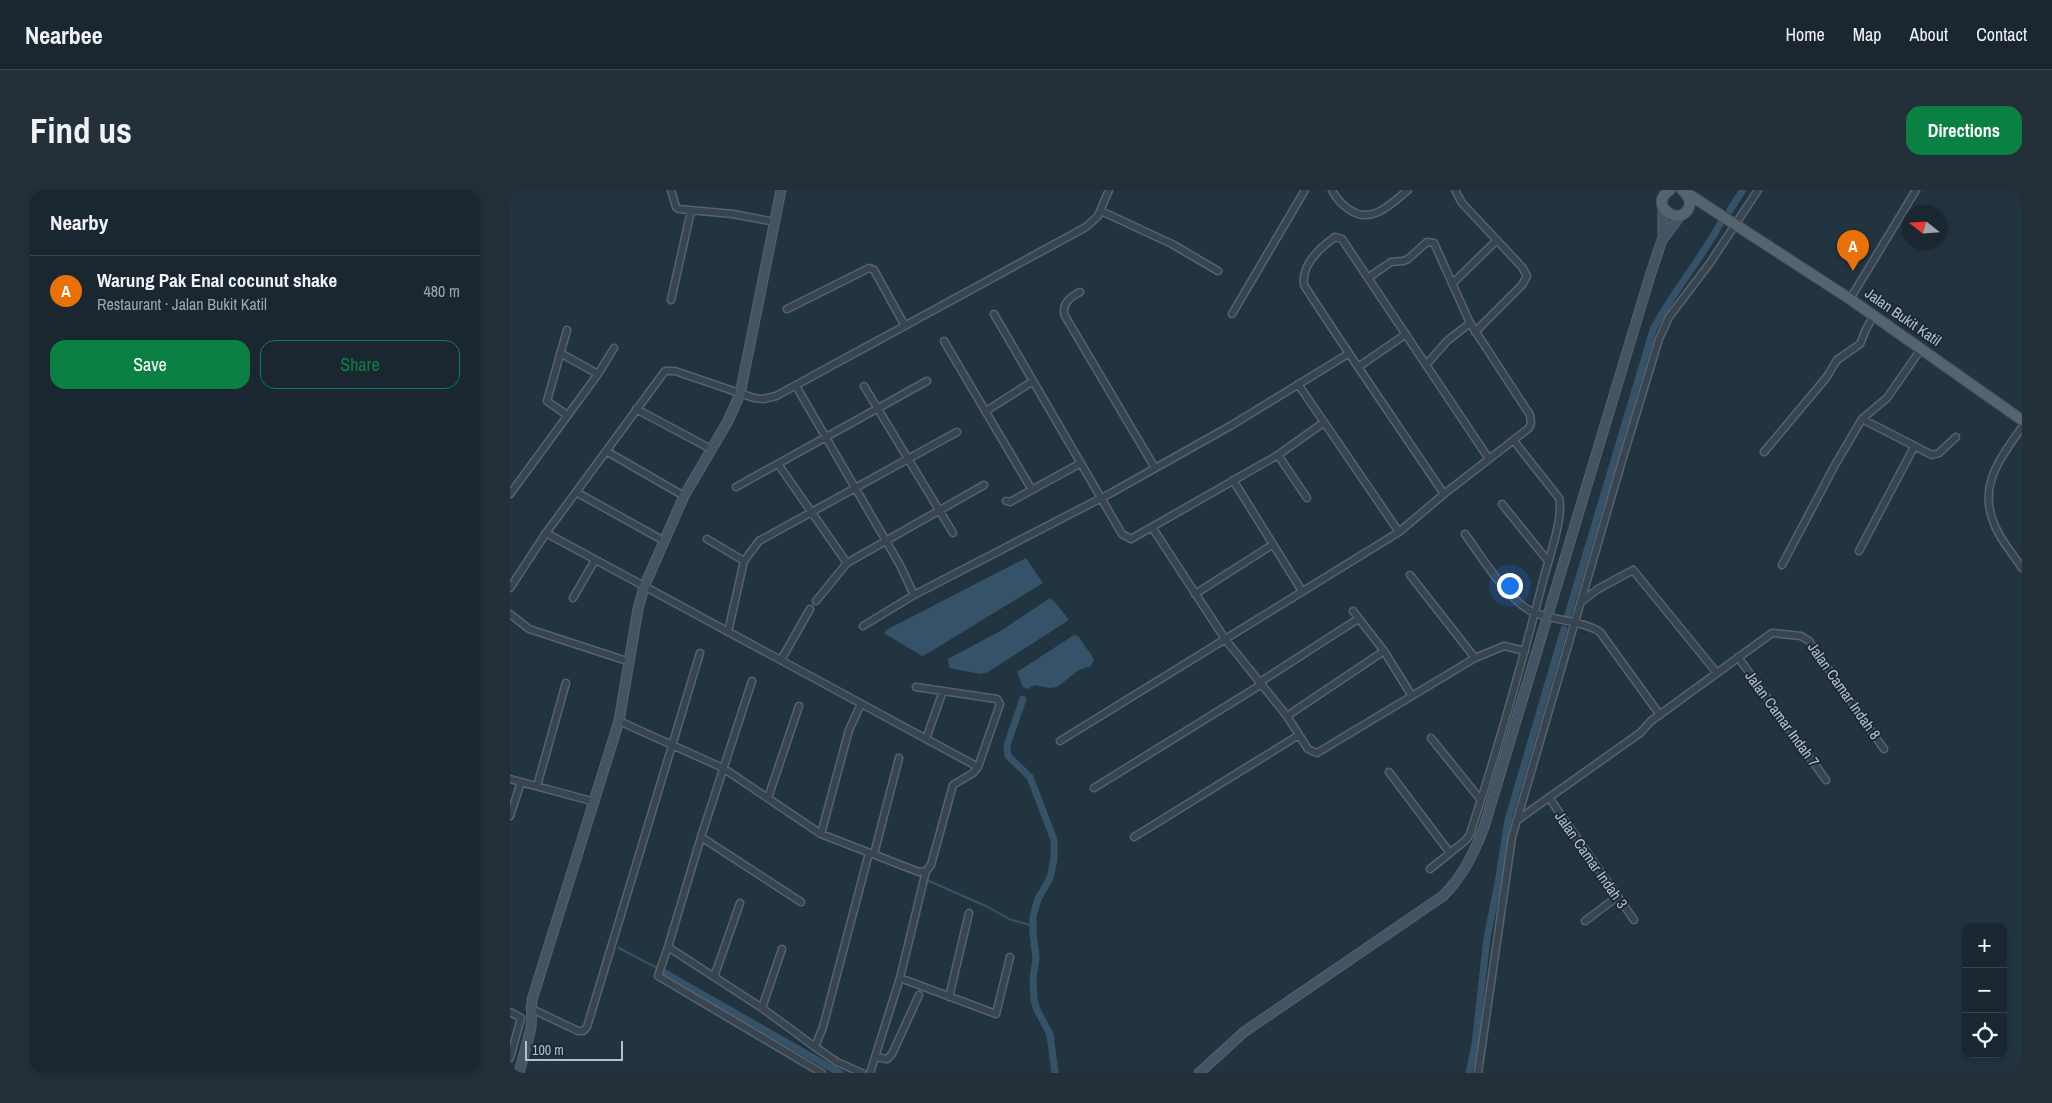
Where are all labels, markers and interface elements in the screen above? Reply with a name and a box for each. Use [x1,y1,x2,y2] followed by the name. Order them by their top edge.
[25,19,103,51] text: Nearbee
[1785,22,1825,47] text: Home
[1853,22,1882,47] text: Map
[1910,22,1948,47] text: About
[1976,22,2027,47] text: Contact
[1906,106,2022,155] button: Directions
[30,107,132,154] text: Find us
[1902,205,1947,250] north arrow
[50,208,108,237] text: Nearby
[1837,230,1869,271] pin: A
[97,267,337,293] text: Warung Pak Enal cocunut shake
[61,280,71,302] text: A
[424,280,460,302] text: 480 m
[1861,282,1946,351] street label: Jalan Bukit Katil
[97,293,267,315] text: Restaurant · Jalan Bukit Katil
[50,340,250,389] button: Save
[260,340,460,389] button: Share
[1497,573,1523,599] your location
[1803,638,1886,744] street label: Jalan Camar Indah 8
[1740,666,1825,771] street label: Jalan Camar Indah 7
[1550,807,1633,913] street label: Jalan Camar Indah 3
[1962,923,2007,1058] map controls
[1962,923,2007,968] button: +
[1962,968,2007,1013] button: −
[1962,1013,2007,1058] button: locate
[525,1038,622,1061] scale bar
[532,1041,564,1059] text: 100 m

